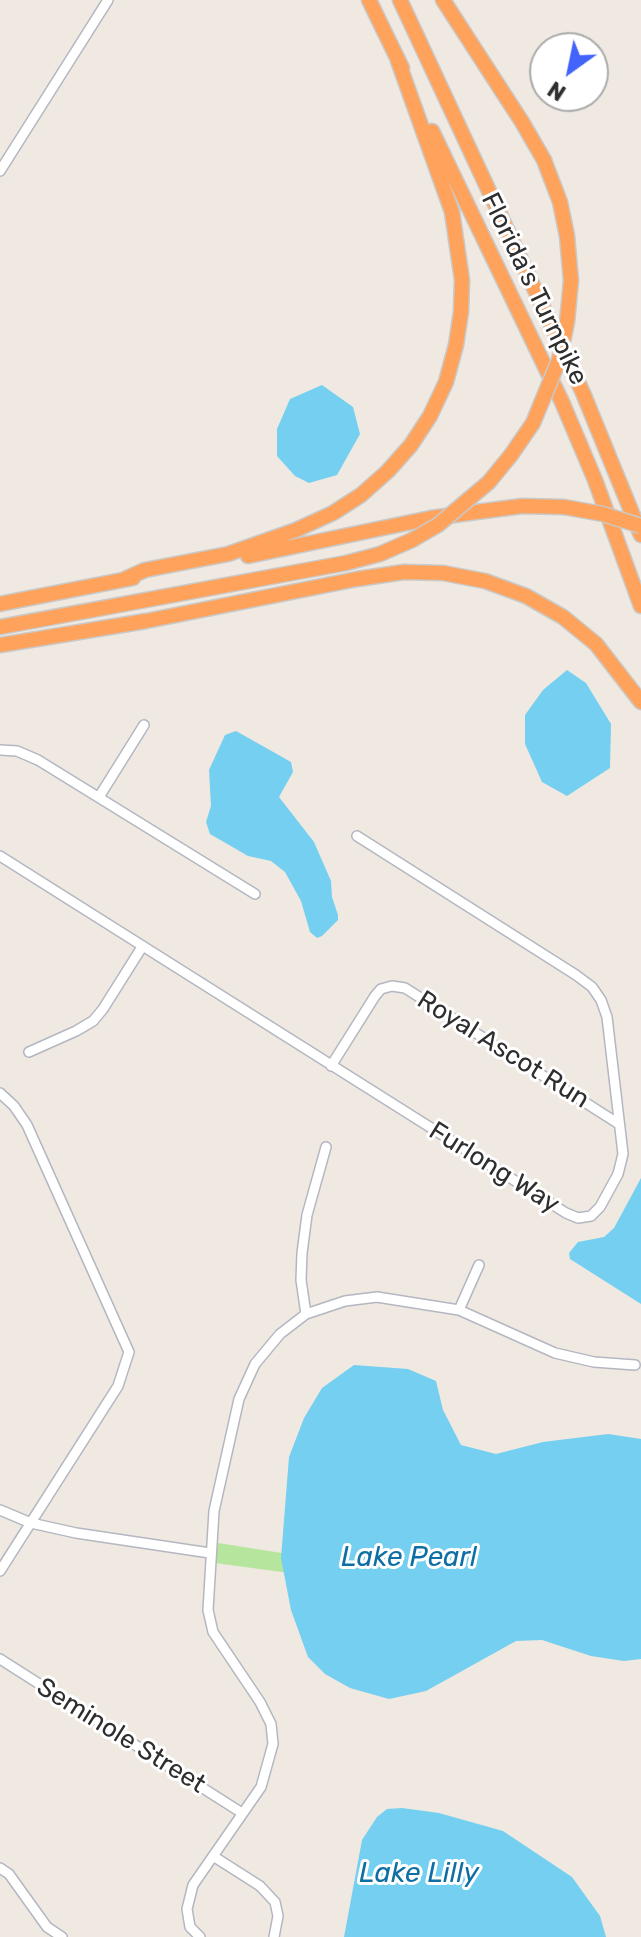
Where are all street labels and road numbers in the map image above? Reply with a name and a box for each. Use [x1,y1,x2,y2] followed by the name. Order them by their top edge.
[474,188,594,390] street label: Florida's Turnpike
[411,985,595,1115] street label: Royal Ascot Run
[423,1116,565,1220] street label: Furlong Way
[31,1672,211,1800] street label: Seminole Street

